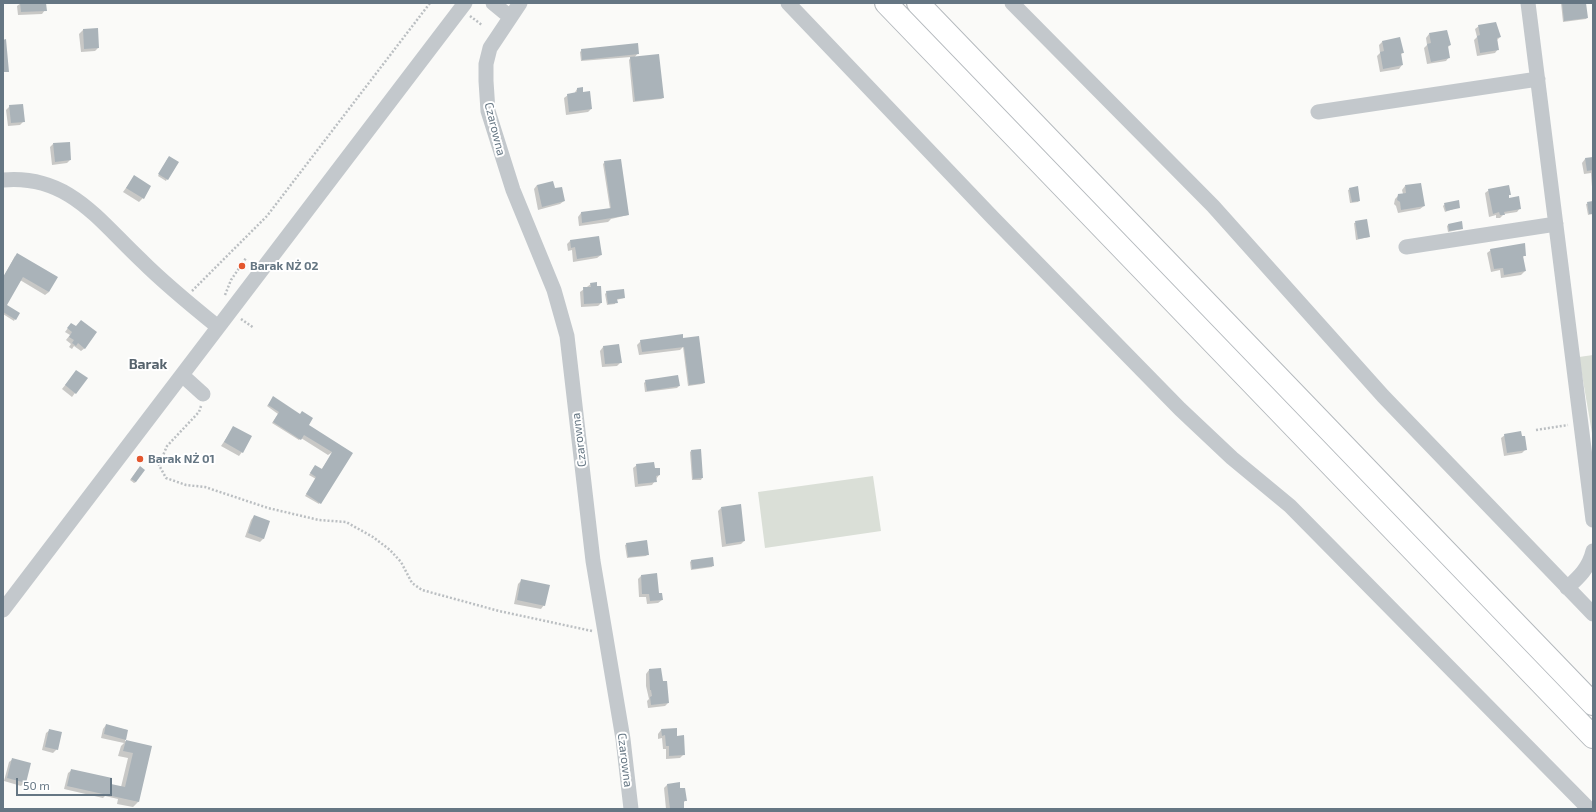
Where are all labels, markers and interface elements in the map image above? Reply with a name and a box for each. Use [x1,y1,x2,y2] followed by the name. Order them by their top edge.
[481,101,509,157] street label: Czarowna
[250,259,319,273] place label: Barak NŻ 02
[237,261,247,271] marker: Barak NŻ 02
[129,356,167,372] district label: Barak
[569,412,589,468] street label: Czarowna
[148,452,215,466] place label: Barak NŻ 01
[135,454,145,464] marker: Barak NŻ 01
[615,732,635,788] street label: Czarowna
[18,770,114,796] scale bar
[23,778,50,792] text: 50 m

